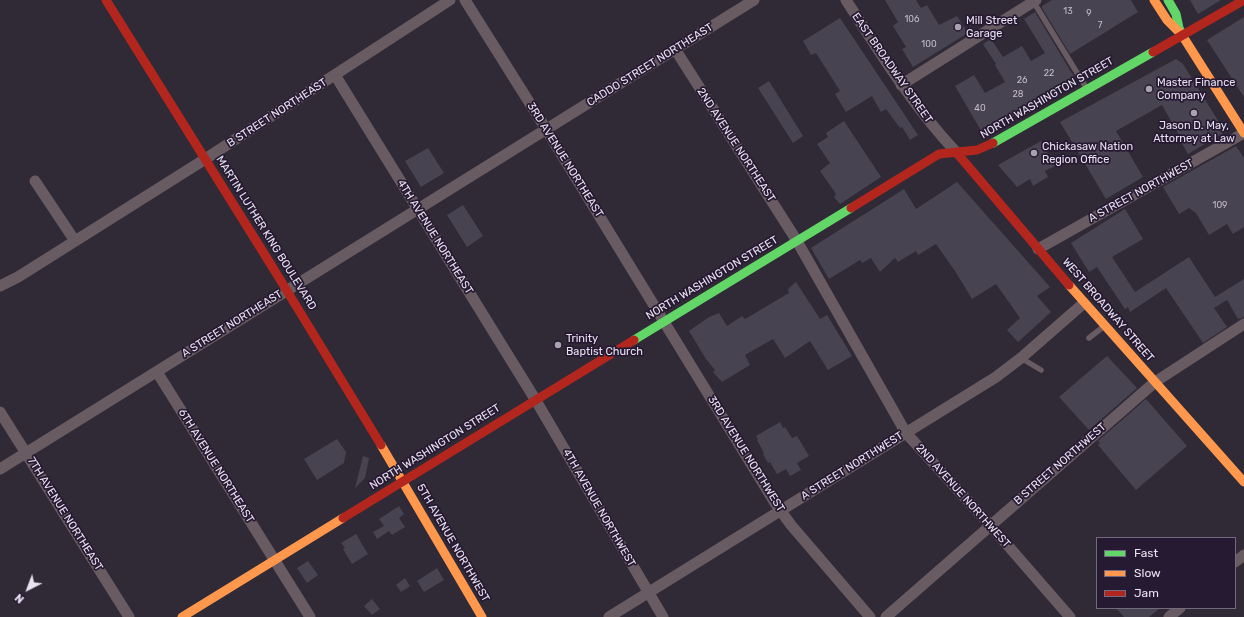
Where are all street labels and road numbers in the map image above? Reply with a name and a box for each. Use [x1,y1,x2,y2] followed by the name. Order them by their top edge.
[849,10,935,126] street label: EAST BROADWAY STREET
[585,21,715,109] street label: CADDO STREET NORTHEAST
[978,54,1116,142] street label: NORTH WASHINGTON STREET
[225,76,329,150] street label: B STREET NORTHEAST
[694,86,778,204] street label: 2ND AVENUE NORTHEAST
[524,100,606,220] street label: 3RD AVENUE NORTHEAST
[213,154,319,312] street label: MARTIN LUTHER KING BOULEVARD
[1086,157,1196,225] street label: A STREET NORTHWEST
[394,177,476,297] street label: 4TH AVENUE NORTHEAST
[644,233,780,323] street label: NORTH WASHINGTON STREET
[1059,256,1157,364] street label: WEST BROADWAY STREET
[179,288,285,360] street label: A STREET NORTHEAST
[705,393,787,515] street label: 3RD AVENUE NORTHWEST
[367,401,503,493] street label: NORTH WASHINGTON STREET
[175,407,257,525] street label: 6TH AVENUE NORTHEAST
[1011,420,1109,508] street label: B STREET NORTHWEST
[799,429,905,503] street label: A STREET NORTHWEST
[913,441,1013,551] street label: 2ND AVENUE NORTHWEST
[560,447,638,569] street label: 4TH AVENUE NORTHWEST
[25,455,105,573] street label: 7TH AVENUE NORTHEAST
[414,482,492,604] street label: 5TH AVENUE NORTHWEST

